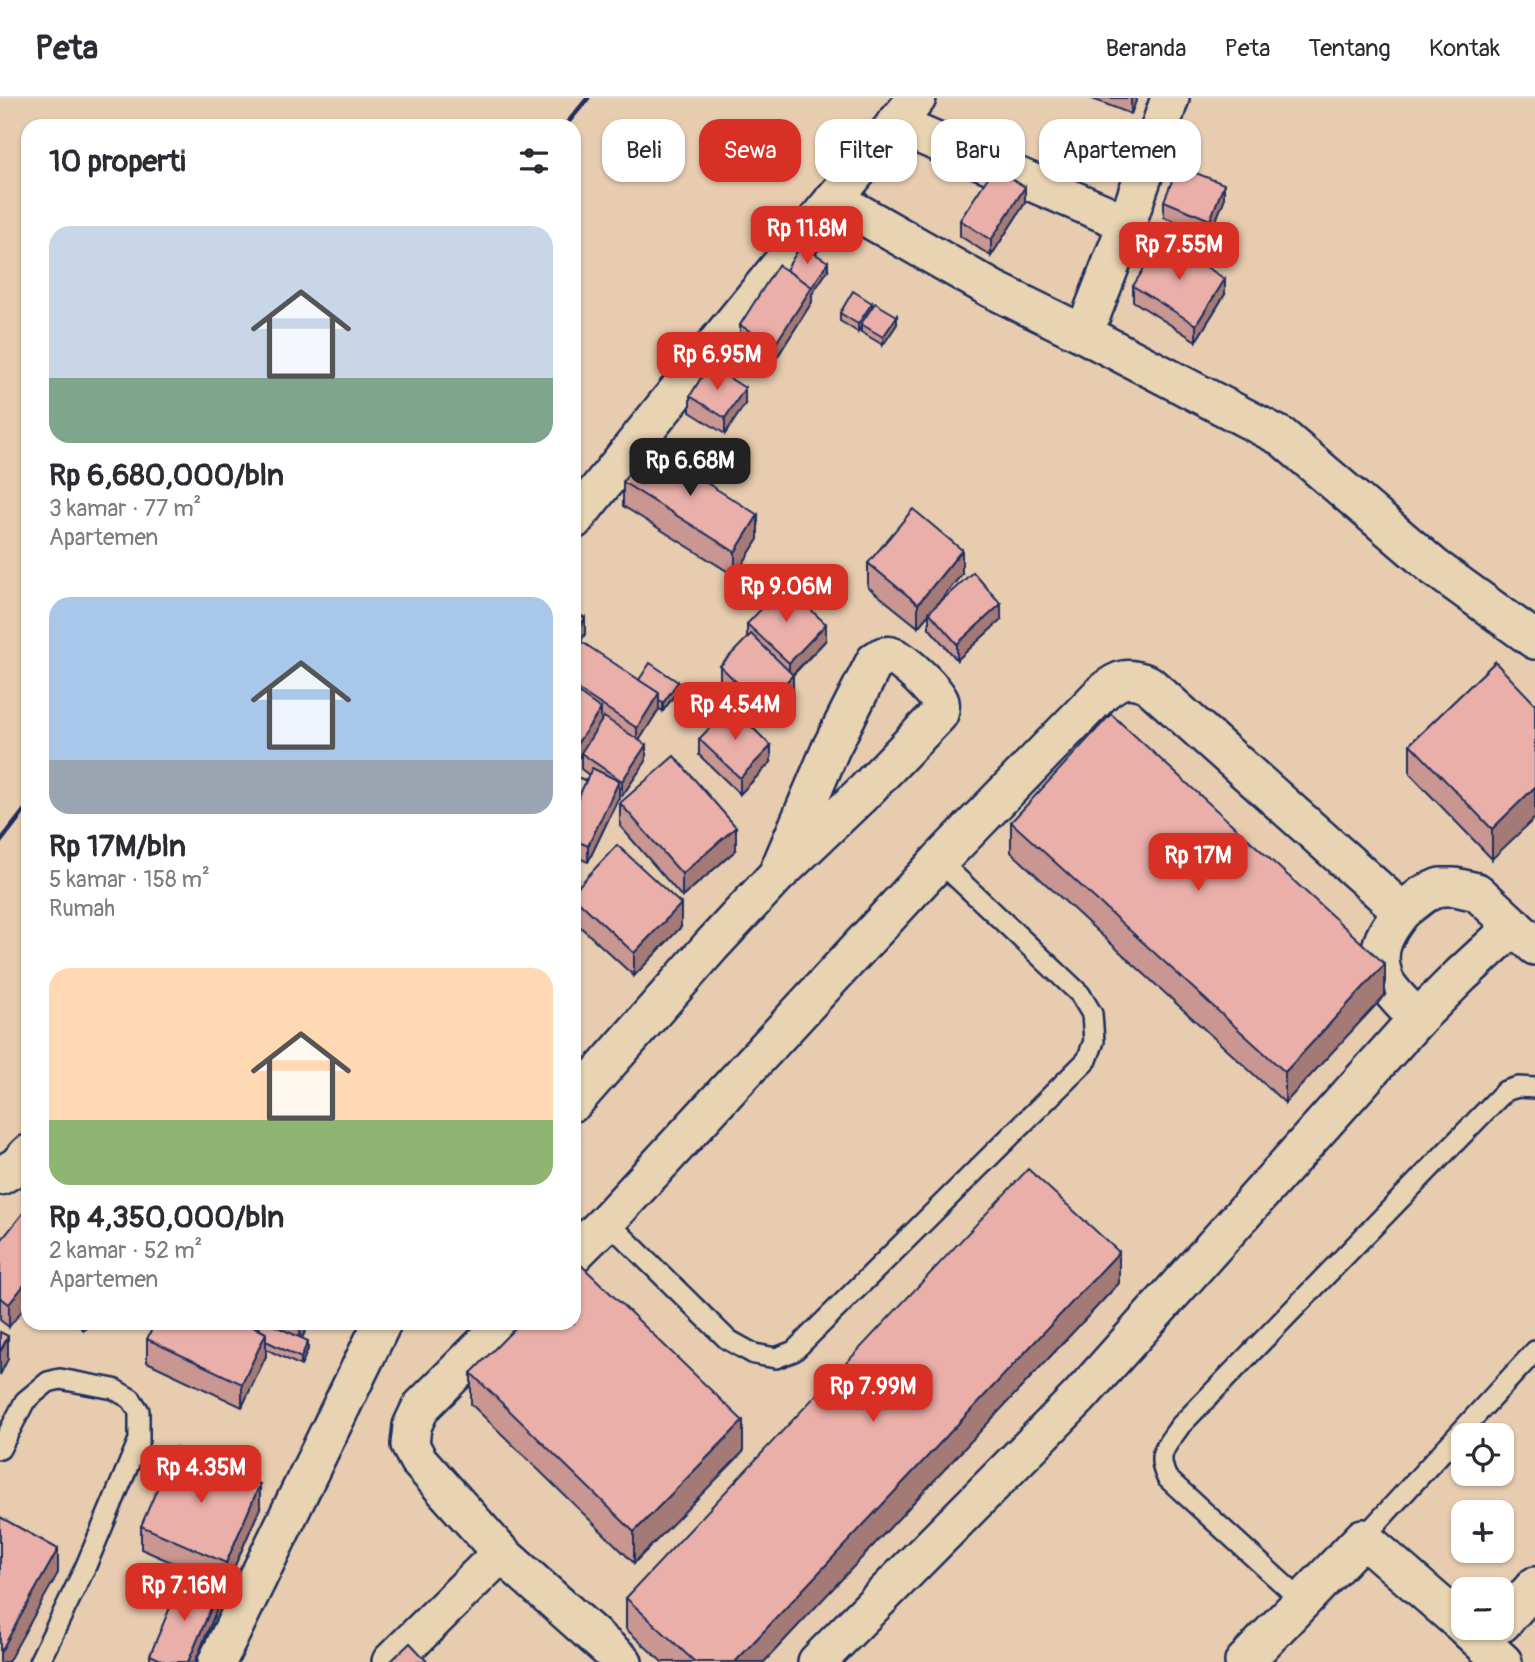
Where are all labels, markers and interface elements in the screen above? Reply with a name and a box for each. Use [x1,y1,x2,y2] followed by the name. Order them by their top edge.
[35,28,98,69] text: Peta
[1105,34,1186,63] text: Beranda
[1224,34,1270,63] text: Peta
[1308,34,1391,63] text: Tentang
[1429,34,1500,63] text: Kontak
[602,119,685,182] chip: Beli
[699,119,801,182] chip: Sewa
[815,119,917,182] chip: Filter
[931,119,1025,182] chip: Baru
[1039,119,1201,182] chip: Apartemen
[515,142,553,180] icon: filters
[49,143,186,180] text: 10 properti
[735,206,879,266] pin: Rp 11.8M
[767,214,847,243] text: Rp 11.8M
[1107,222,1251,282] pin: Rp 7.55M
[1135,230,1223,259] text: Rp 7.55M
[238,271,364,397] icon: home
[645,332,789,392] pin: Rp 6.95M
[673,340,761,369] text: Rp 6.95M
[618,438,762,498] pin: Rp 6.68M
[645,446,735,475] text: Rp 6.68M
[49,457,284,494] text: Rp 6,680,000/bln
[49,494,201,523] text: 3 kamar · 77 m²
[49,523,158,552] text: Apartemen
[714,564,858,624] pin: Rp 9.06M
[740,572,832,601] text: Rp 9.06M
[238,642,364,768] icon: home
[663,682,807,742] pin: Rp 4.54M
[690,690,780,719] text: Rp 4.54M
[49,828,186,865] text: Rp 17M/bln
[1141,834,1255,893] pin: Rp 17M
[1165,841,1231,870] text: Rp 17M
[49,865,210,894] text: 5 kamar · 158 m²
[49,894,115,923] text: Rumah
[238,1013,364,1139] icon: home
[49,1199,284,1236] text: Rp 4,350,000/bln
[49,1236,202,1265] text: 2 kamar · 52 m²
[49,1265,158,1294] text: Apartemen
[801,1364,945,1424] pin: Rp 7.99M
[830,1372,916,1401] text: Rp 7.99M
[1451,1423,1514,1640] map controls
[1451,1423,1514,1486] button: locate
[129,1446,273,1505] pin: Rp 4.35M
[156,1453,246,1482] text: Rp 4.35M
[1451,1500,1514,1563] button: +
[112,1564,256,1623] pin: Rp 7.16M
[141,1571,227,1600] text: Rp 7.16M
[1451,1577,1514,1640] button: −

